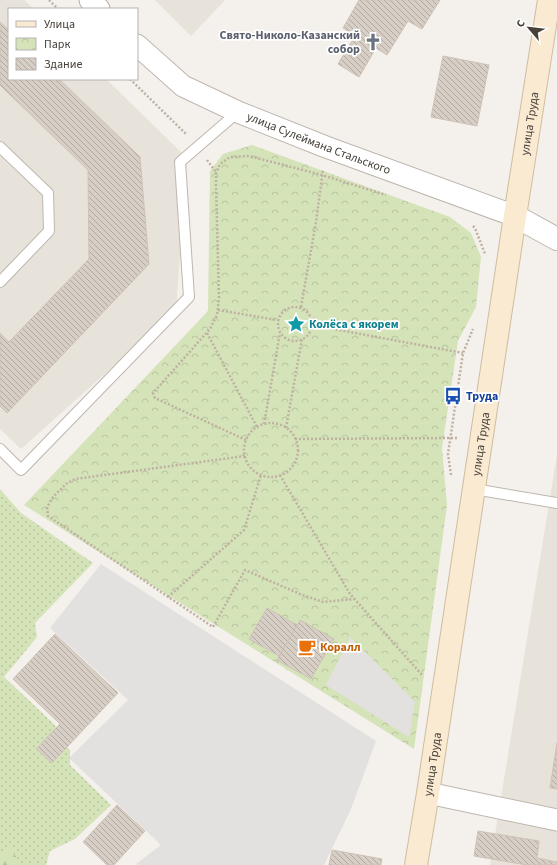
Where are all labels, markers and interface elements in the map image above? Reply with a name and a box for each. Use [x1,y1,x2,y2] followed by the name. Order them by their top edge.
[8,8,138,80] legend
[509,8,549,48] north arrow
[44,16,75,33] text: Улица
[512,17,529,30] text: С
[219,27,360,58] place label: Свято-Николо-Казанский собор
[363,32,383,52] church icon: Свято-Николо-Казанский собор
[44,36,70,53] text: Парк
[44,56,83,73] text: Здание
[517,91,543,157] street label: улица Труда
[244,108,393,179] street label: улица Сулеймана Стальского
[286,314,306,334] place icon: Колёса с якорем
[309,316,399,333] place label: Колёса с якорем
[443,386,463,406] bus stop icon: Труда
[466,388,498,405] place label: Труда
[468,411,494,477] street label: улица Труда
[297,637,317,657] cafe icon: Коралл
[320,639,361,656] place label: Коралл
[420,731,446,798] street label: улица Труда

